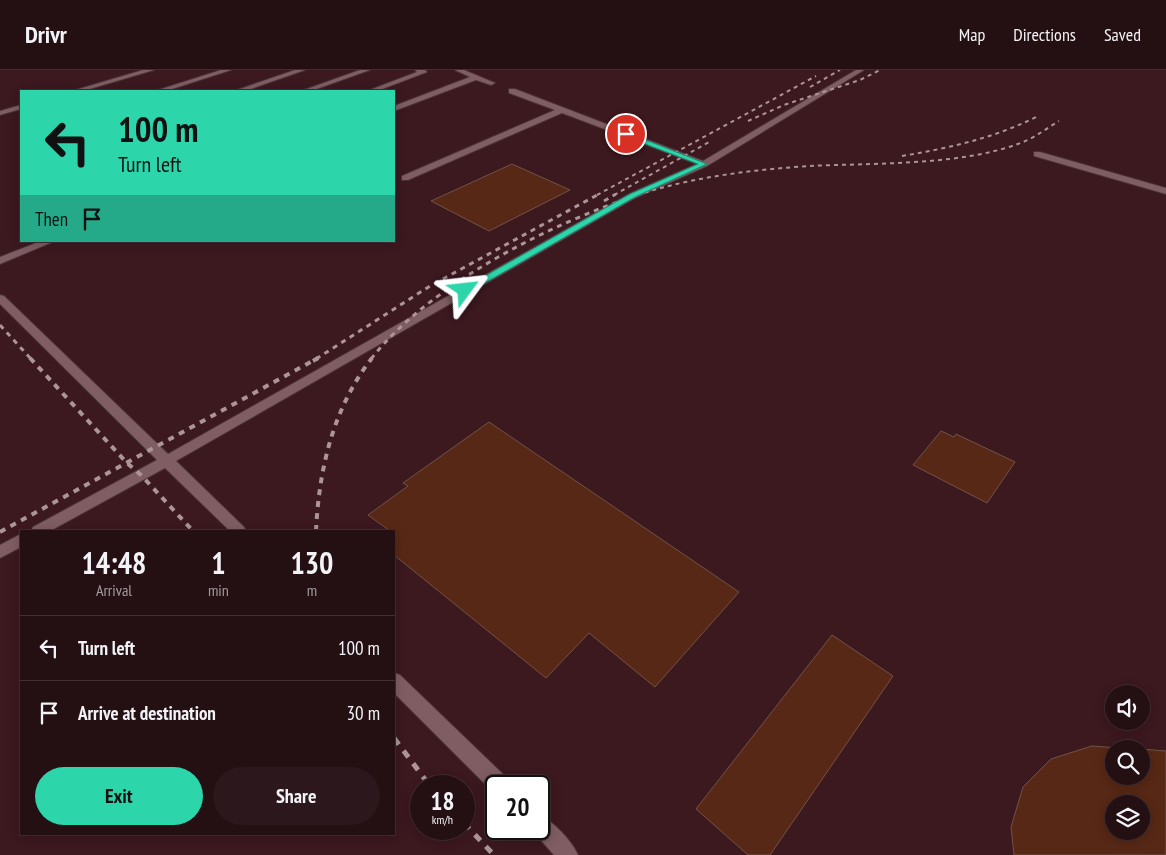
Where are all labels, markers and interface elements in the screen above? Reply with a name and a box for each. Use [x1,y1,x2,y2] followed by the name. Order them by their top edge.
[25,19,67,50] text: Drivr
[959,23,985,46] text: Map
[1013,23,1076,46] text: Directions
[1104,23,1141,46] text: Saved
[118,106,199,152] text: 100 m
[35,110,100,175] icon: left
[605,113,647,155] pin
[612,120,640,148] icon: arrive
[118,150,182,178] text: Turn left
[78,205,106,233] icon: arrive
[35,207,68,231] text: Then
[438,263,490,315] position arrow
[82,543,146,582] text: 14:48
[211,543,226,582] text: 1
[290,543,333,582] text: 130
[96,580,132,600] text: Arrival
[208,580,229,600] text: min
[307,580,317,600] text: m
[35,634,63,662] icon: left
[78,636,135,660] text: Turn left
[338,636,380,660] text: 100 m
[1105,685,1150,840] map controls
[1105,685,1150,730] button: sound
[35,699,63,727] icon: arrive
[78,701,216,725] text: Arrive at destination
[347,701,380,725] text: 30 m
[1105,740,1150,785] button: search
[35,767,203,825] button: Exit
[213,767,380,825] button: Share
[485,775,550,840] speed limit sign: 20
[431,785,454,817] text: 18
[1105,795,1150,840] button: layers
[432,812,453,827] text: km/h

